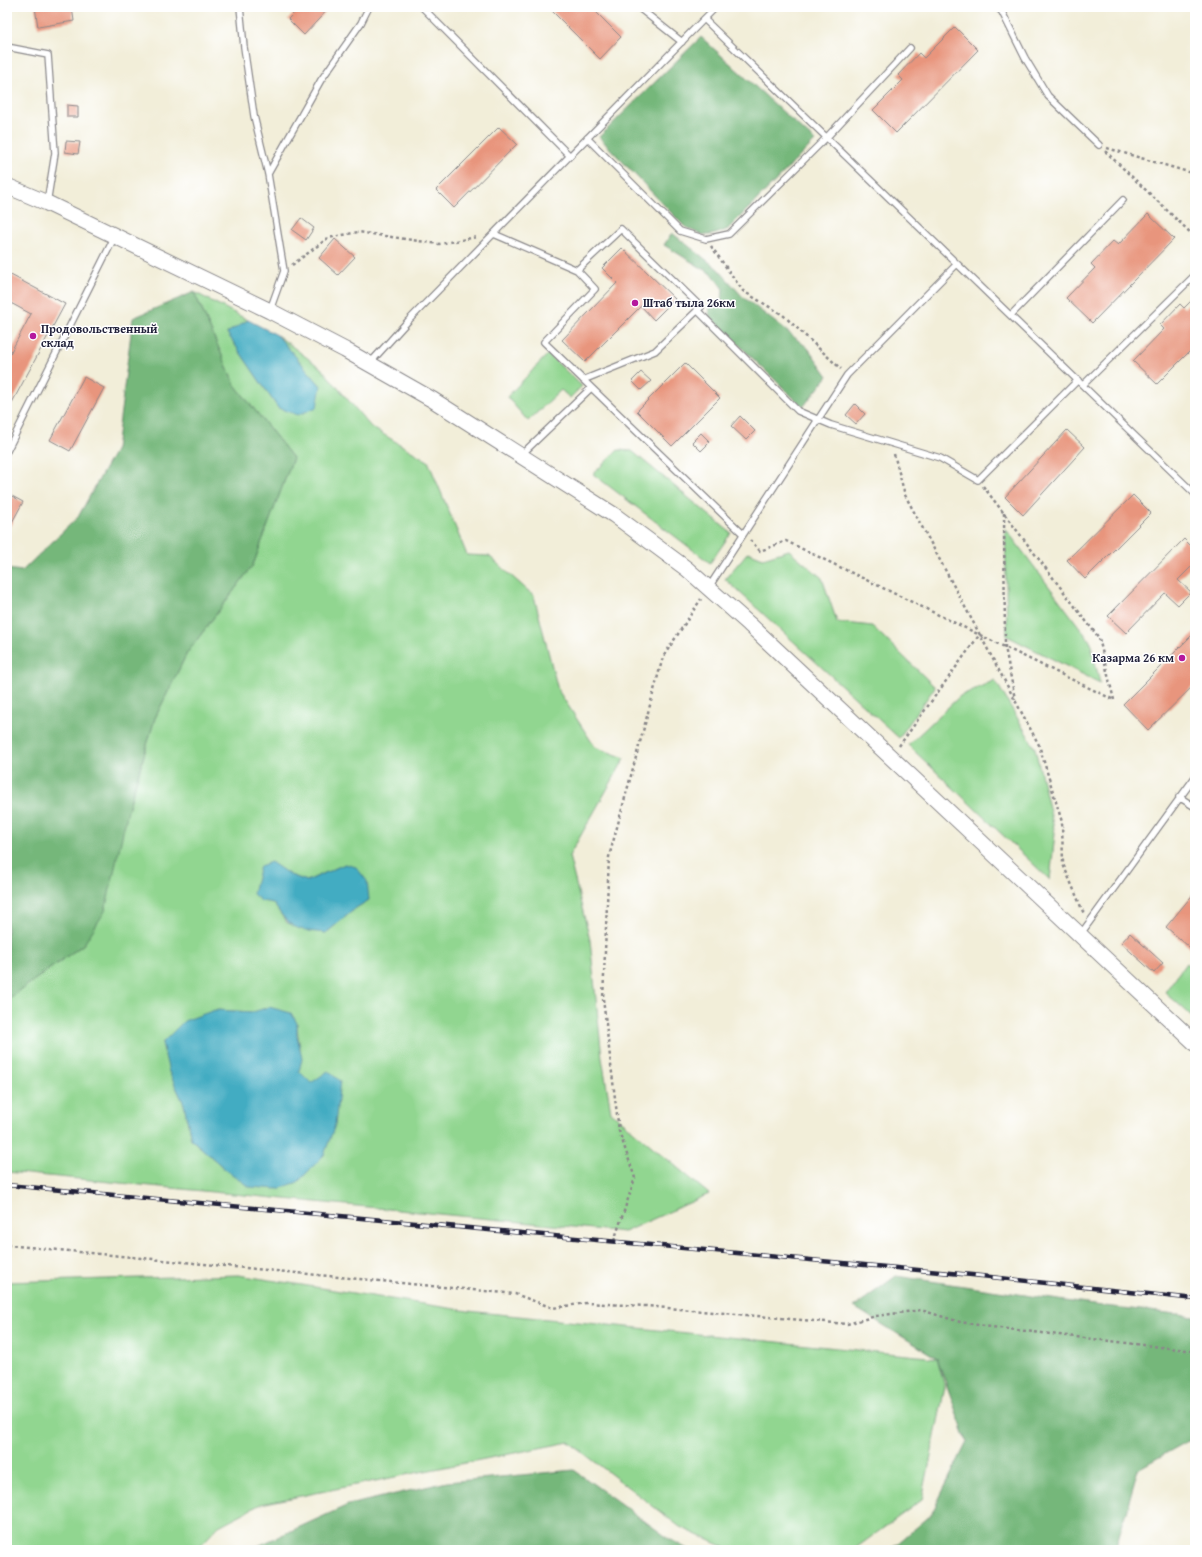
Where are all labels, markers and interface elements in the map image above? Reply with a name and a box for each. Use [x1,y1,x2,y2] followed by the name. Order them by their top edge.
[643,294,735,311] place label: Штаб тыла 26км
[630,298,640,308] marker: Штаб тыла 26км
[41,320,158,351] place label: Продовольственный склад
[28,331,38,341] marker: Продовольственный склад
[1092,649,1174,666] place label: Казарма 26 км
[1177,653,1187,663] marker: Казарма 26 км

